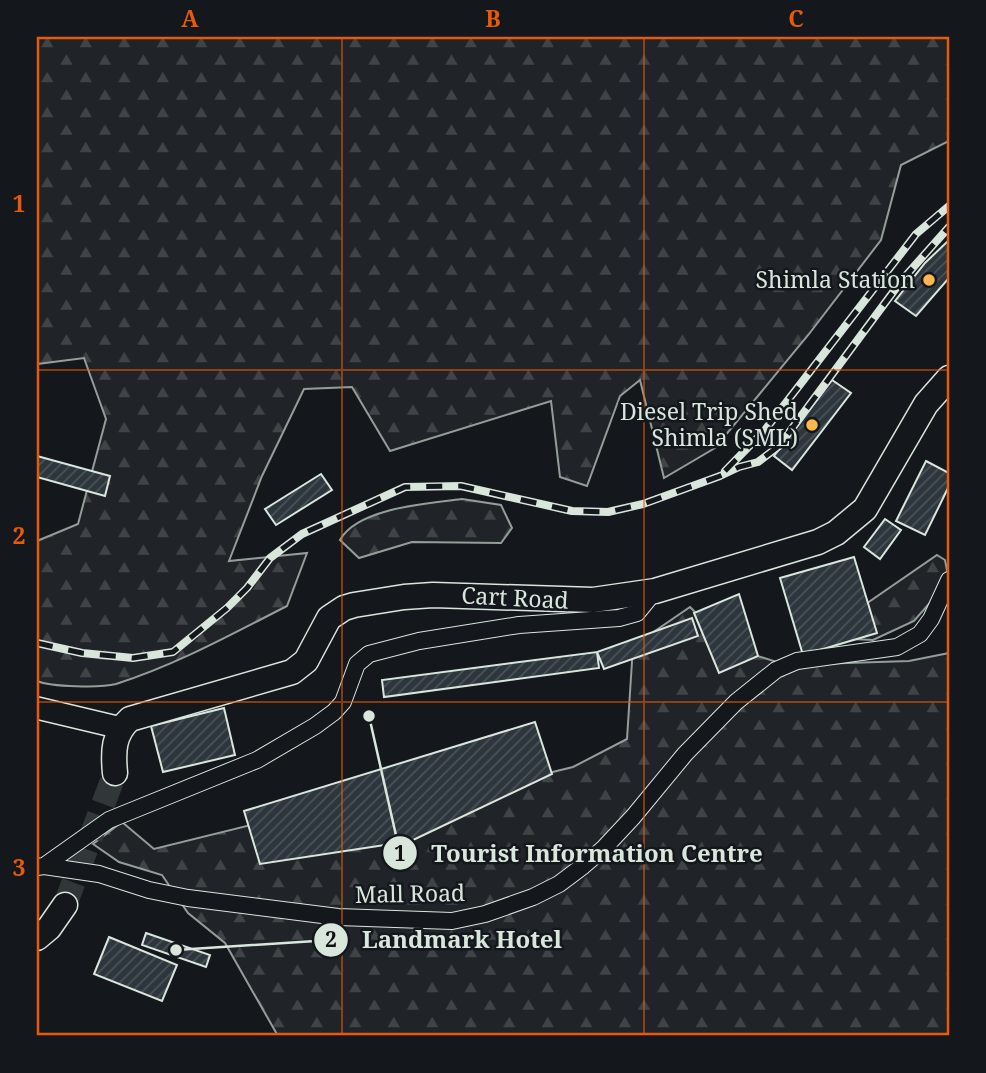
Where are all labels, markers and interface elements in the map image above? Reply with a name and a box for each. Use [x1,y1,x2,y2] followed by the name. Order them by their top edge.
[181,2,199,34] text: A
[485,2,501,34] text: B
[788,2,804,34] text: C
[13,187,26,219] text: 1
[756,263,915,295] place label: Shimla Station
[921,272,937,288] marker: Shimla Station
[620,395,798,453] place label: Diesel Trip Shed Shimla (SML)
[804,417,820,433] marker: Diesel Trip Shed Shimla (SML)
[13,519,26,551] text: 2
[461,578,570,616] street label: Cart Road
[382,831,777,876] callout: Tourist Information Centre
[431,836,763,869] text: Tourist Information Centre
[394,839,406,867] text: 1
[13,851,26,883] text: 3
[355,876,465,910] street label: Mall Road
[313,917,576,962] callout: Landmark Hotel
[362,922,563,955] text: Landmark Hotel
[325,925,337,953] text: 2

